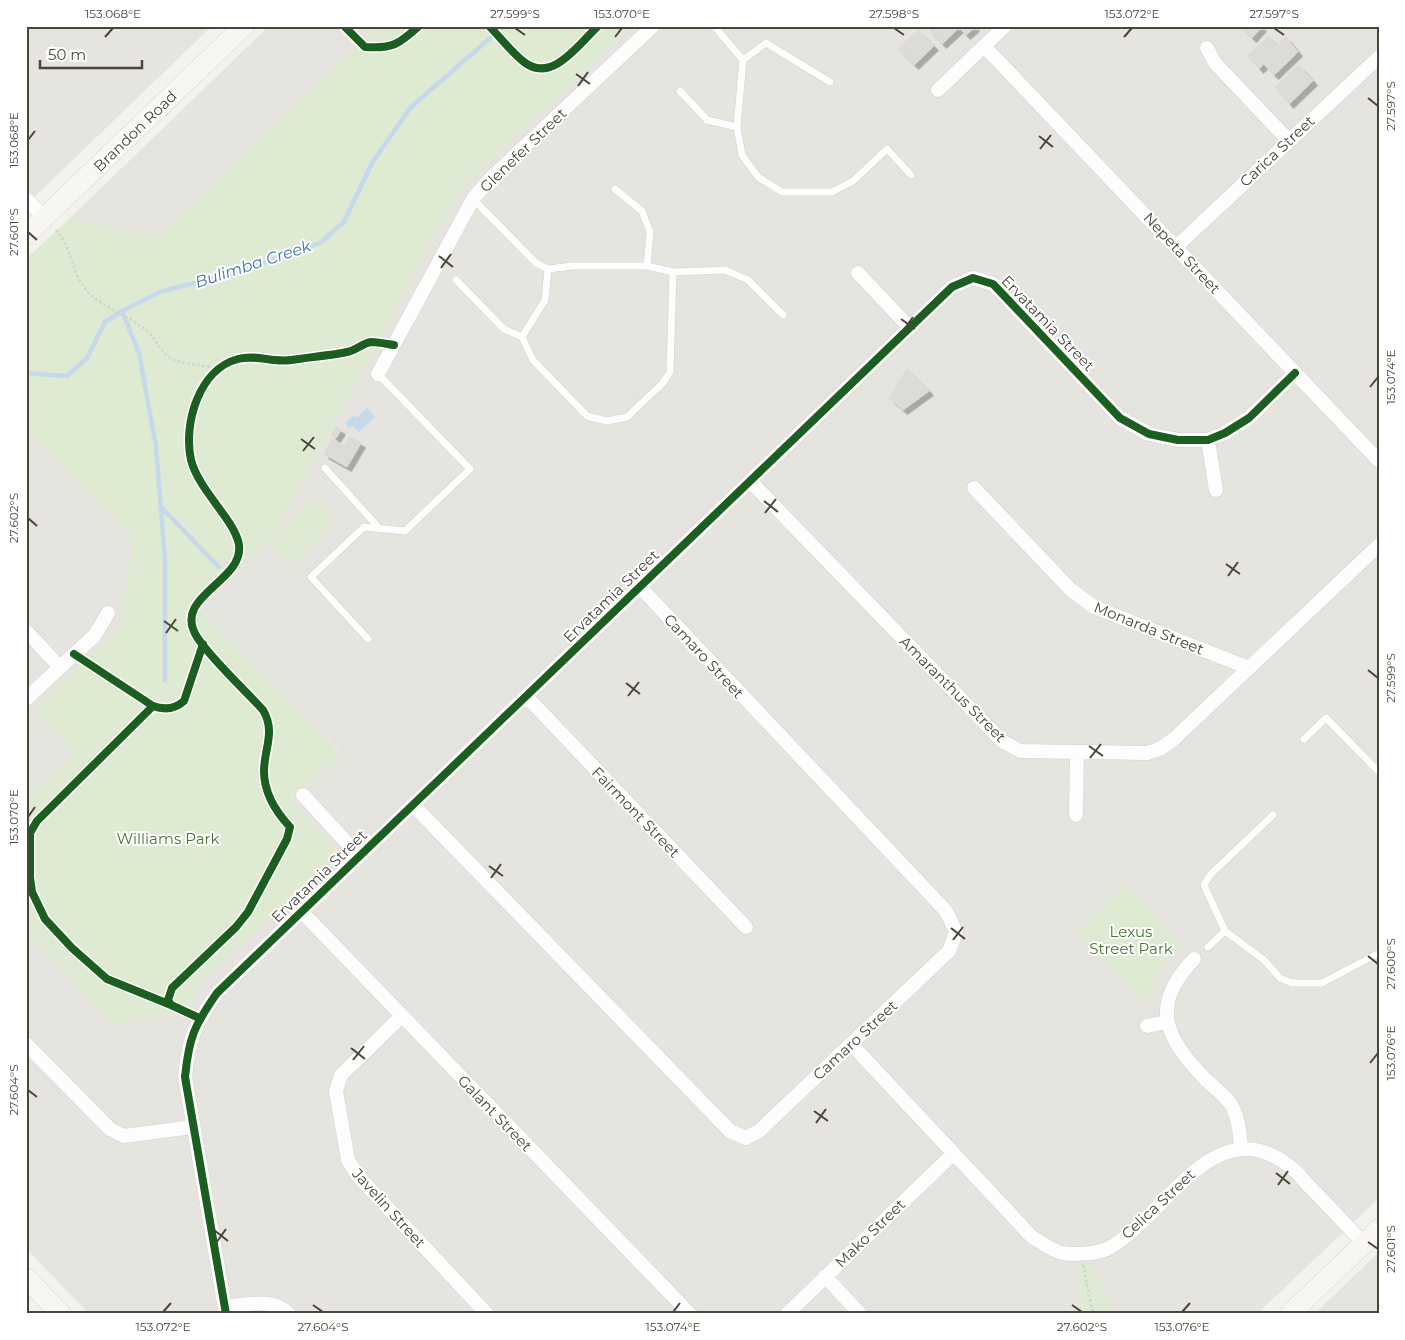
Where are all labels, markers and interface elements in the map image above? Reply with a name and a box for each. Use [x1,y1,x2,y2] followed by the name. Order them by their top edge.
[85,6,141,21] text: 153.068°E
[490,6,540,21] text: 27.599°S
[594,6,650,21] text: 153.070°E
[869,6,919,21] text: 27.598°S
[1104,6,1160,21] text: 153.072°E
[1249,6,1299,21] text: 27.597°S
[40,38,142,70] scale bar
[48,45,86,64] text: 50 m
[1383,81,1398,131] text: 27.597°S
[89,86,181,176] street label: Brandon Road
[476,104,570,196] street label: Glenefer Street
[1235,111,1319,191] street label: Carica Street
[6,112,21,168] text: 153.068°E
[6,208,21,256] text: 27.601°S
[1139,208,1225,298] street label: Nepeta Street
[193,236,315,292] water label: Bulimba Creek
[998,271,1098,375] street label: Ervatamia Street
[1383,349,1398,405] text: 153.074°E
[6,493,21,543] text: 27.602°S
[559,546,663,646] street label: Ervatamia Street
[1091,597,1207,659] street label: Monarda Street
[660,610,748,702] street label: Camaro Street
[896,632,1010,746] street label: Amaranthus Street
[1383,653,1398,703] text: 27.599°S
[588,763,684,861] street label: Fairmont Street
[6,789,21,845] text: 153.070°E
[267,826,371,926] street label: Ervatamia Street
[117,829,219,848] park label: Williams Park
[1089,922,1173,958] park label: Lexus Street Park
[1383,938,1398,990] text: 27.600°S
[809,996,901,1084] street label: Camaro Street
[1383,1025,1398,1081] text: 153.076°E
[6,1064,21,1116] text: 27.604°S
[454,1071,536,1155] street label: Galant Street
[348,1163,430,1252] street label: Javelin Street
[1117,1165,1199,1243] street label: Celica Street
[831,1195,909,1271] street label: Mako Street
[1383,1225,1398,1273] text: 27.601°S
[135,1319,191,1334] text: 153.072°E
[297,1319,349,1334] text: 27.604°S
[645,1319,701,1334] text: 153.074°E
[1057,1319,1107,1334] text: 27.602°S
[1154,1319,1210,1334] text: 153.076°E

